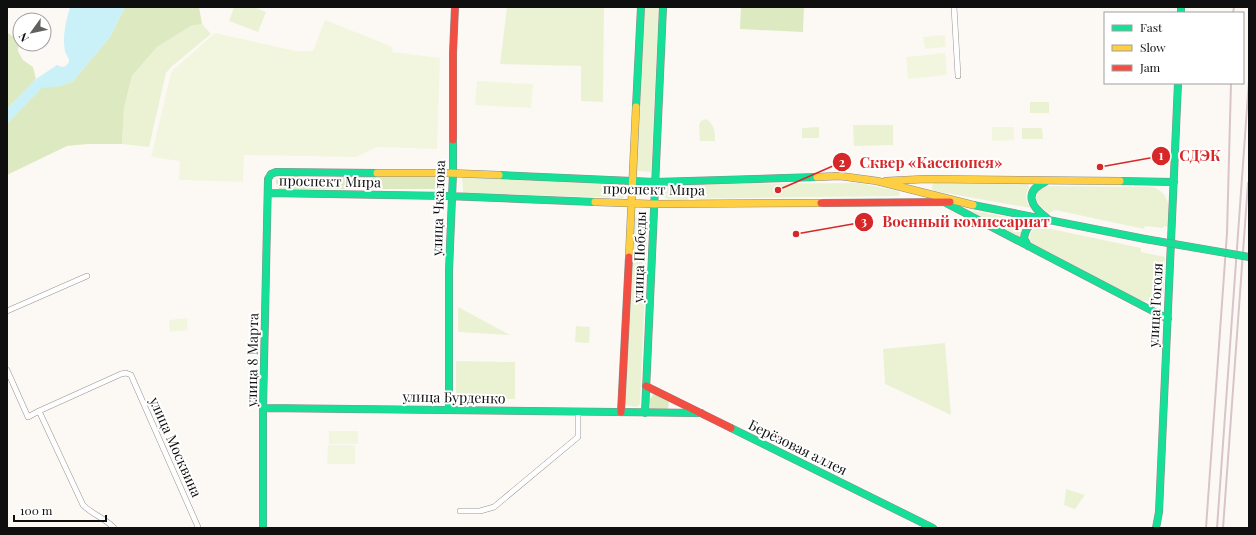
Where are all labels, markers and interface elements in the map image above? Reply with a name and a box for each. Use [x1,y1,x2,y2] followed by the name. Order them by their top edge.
[12,12,52,52] north arrow
[1104,12,1244,84] legend
[1140,19,1163,35] text: Fast
[15,30,32,45] text: N
[1140,39,1166,55] text: Slow
[1139,59,1161,75] text: Jam
[1151,142,1229,169] callout: СДЭК
[1179,145,1221,165] text: СДЭК
[1159,147,1164,163] text: 1
[832,149,1011,176] callout: Сквер «Кассиопея»
[859,152,1003,172] text: Сквер «Кассиопея»
[839,154,845,170] text: 2
[427,160,449,257] street label: улица Чкалова
[279,171,381,191] street label: проспект Мира
[603,179,705,199] street label: проспект Мира
[854,208,1058,235] callout: Военный комиссариат
[628,210,650,304] street label: улица Победы
[882,211,1050,231] text: Военный комиссариат
[861,213,867,229] text: 3
[1143,262,1167,349] street label: улица Гоголя
[242,313,262,408] street label: улица 8 Марта
[401,387,506,407] street label: улица Бурденко
[145,393,207,500] street label: улица Москвина
[745,415,851,479] street label: Берёзовая аллея
[14,497,106,523] scale bar
[20,502,53,518] text: 100 m

